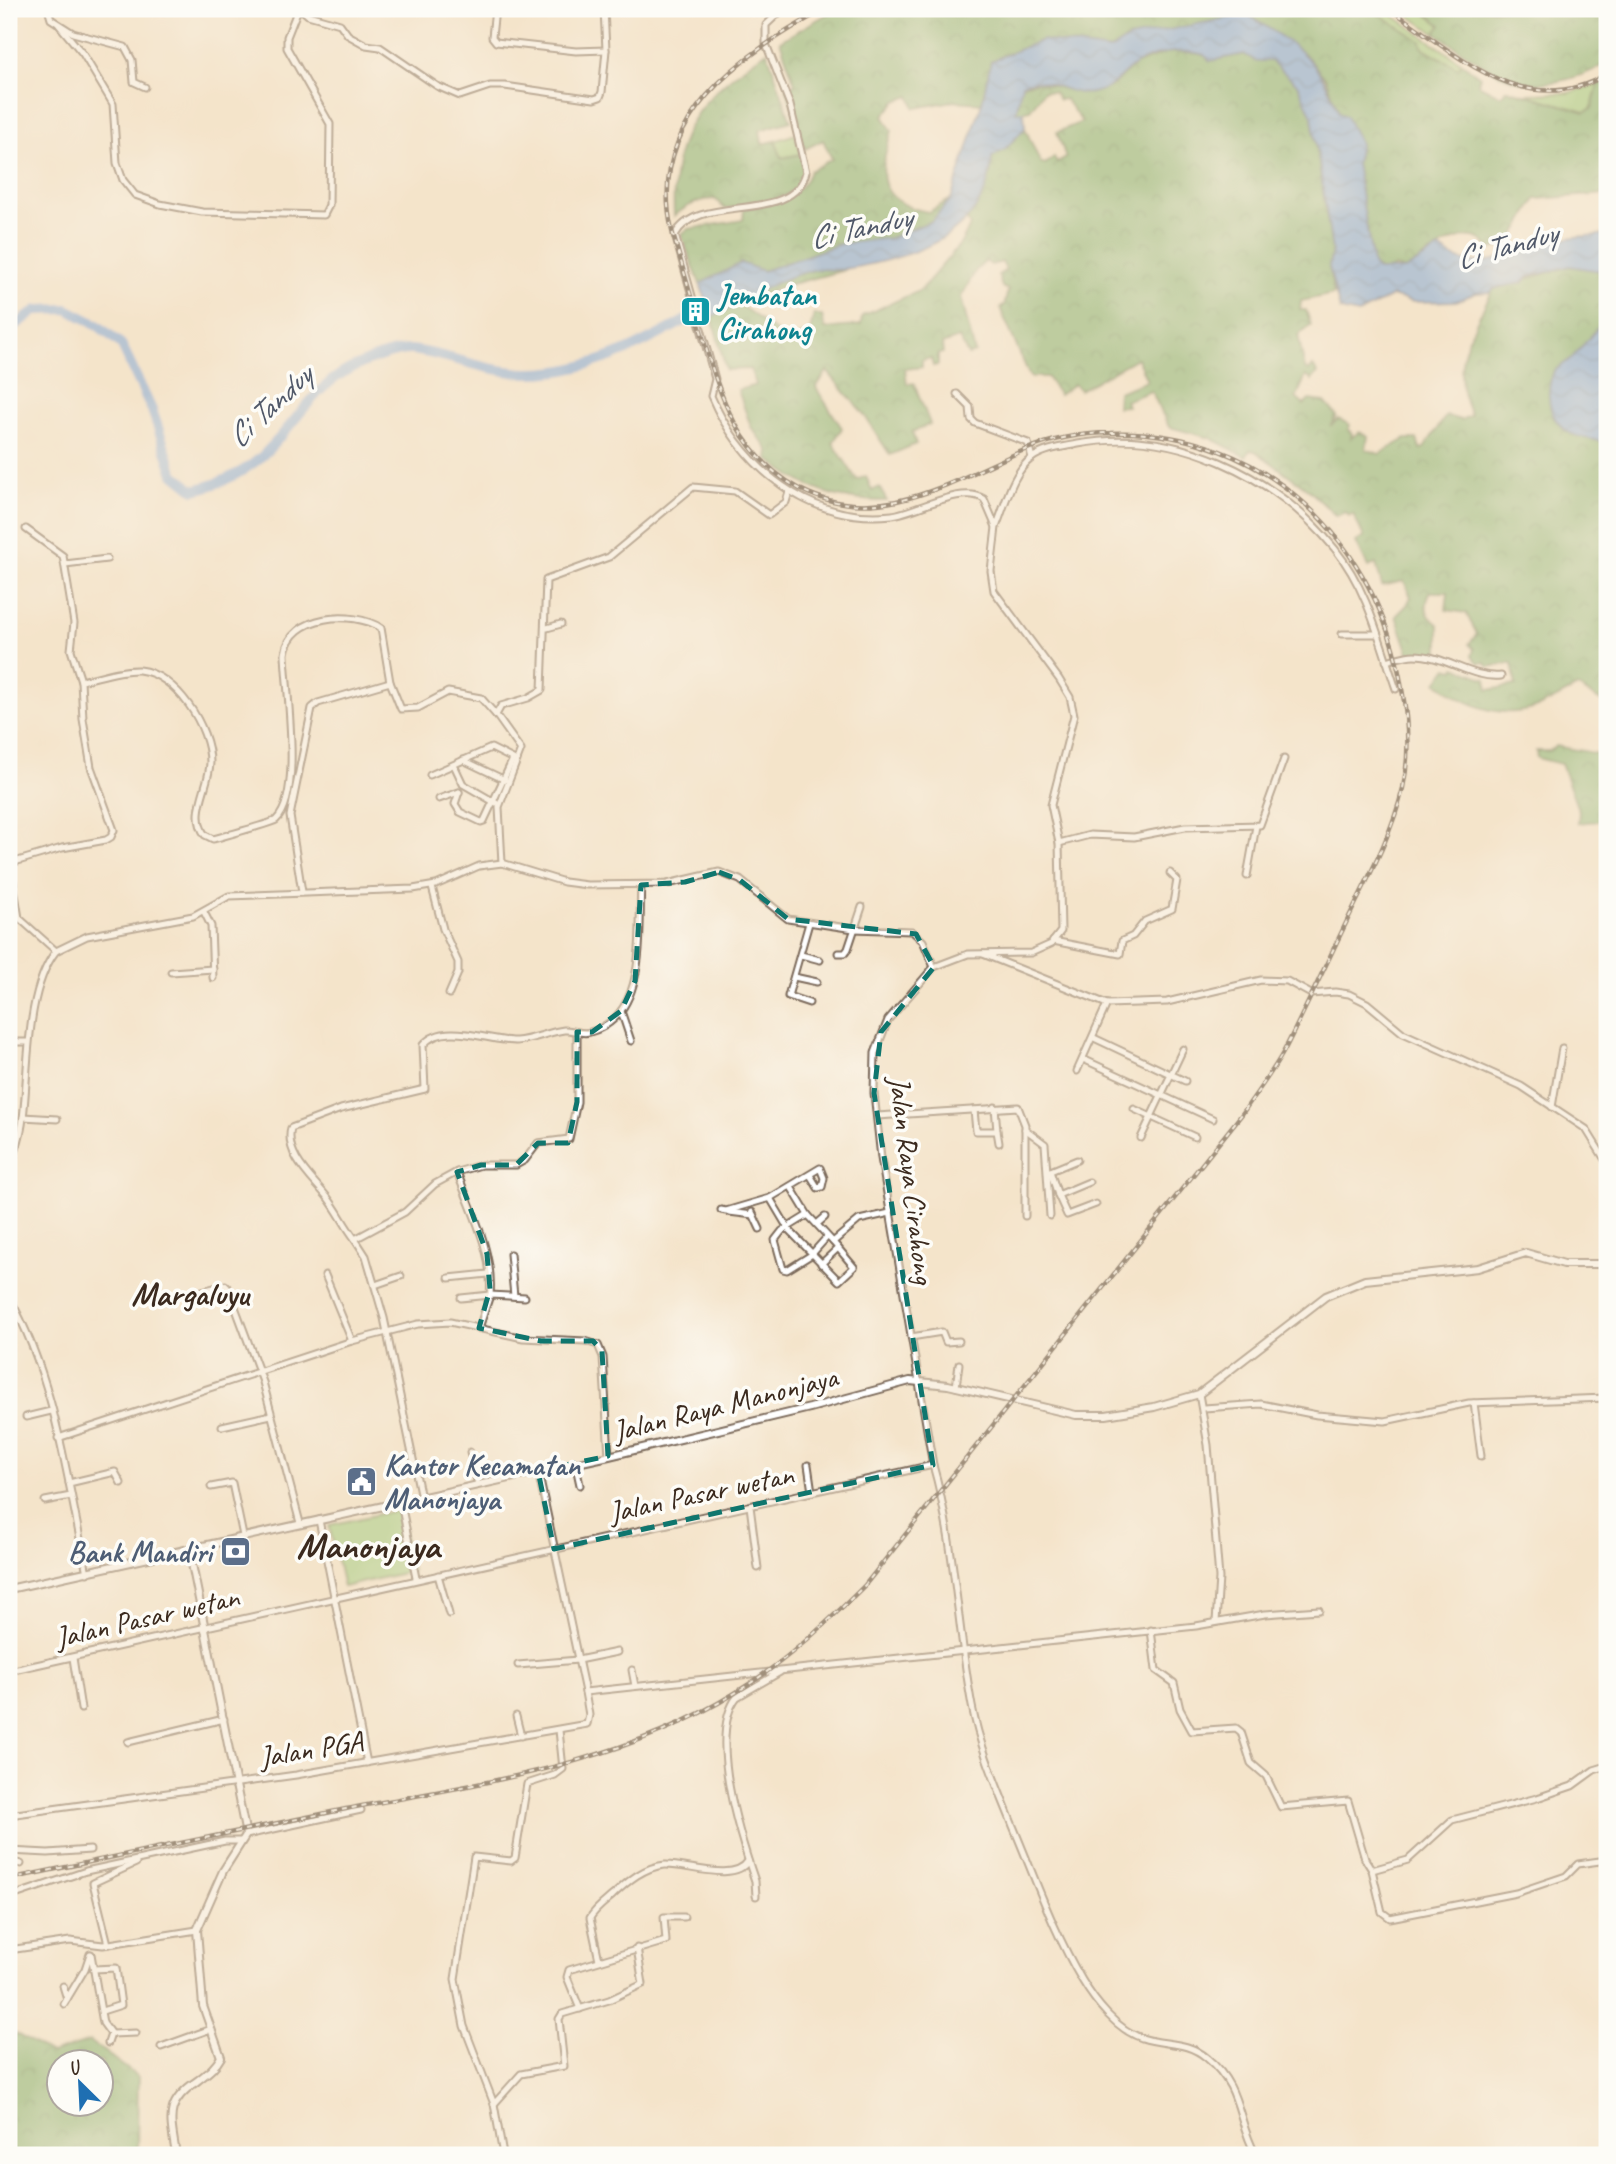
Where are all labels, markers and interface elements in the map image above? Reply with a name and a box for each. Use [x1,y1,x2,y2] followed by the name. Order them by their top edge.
[806,196,919,258] water label: Ci Tanduy
[1451,211,1566,279] water label: Ci Tanduy
[716,276,817,348] place label: Jembatan Cirahong
[678,295,712,329] building icon: Jembatan Cirahong
[218,353,325,456] water label: Ci Tanduy
[880,1072,944,1287] street label: Jalan Raya Cirahong
[131,1273,251,1315] district label: Margaluyu
[607,1357,843,1451] street label: Jalan Raya Manonjaya
[384,1446,581,1518] place label: Kantor Kecamatan Manonjaya
[604,1455,798,1531] street label: Jalan Pasar wetan
[344,1465,378,1499] public building icon: Kantor Kecamatan Manonjaya
[297,1522,443,1569] district label: Manonjaya
[68,1533,216,1571] place label: Bank Mandiri
[218,1535,252,1569] bank icon: Bank Mandiri
[50,1577,244,1657] street label: Jalan Pasar wetan
[255,1722,367,1776] street label: Jalan PGA
[46,2048,116,2118] north arrow
[64,2054,86,2081] text: U

